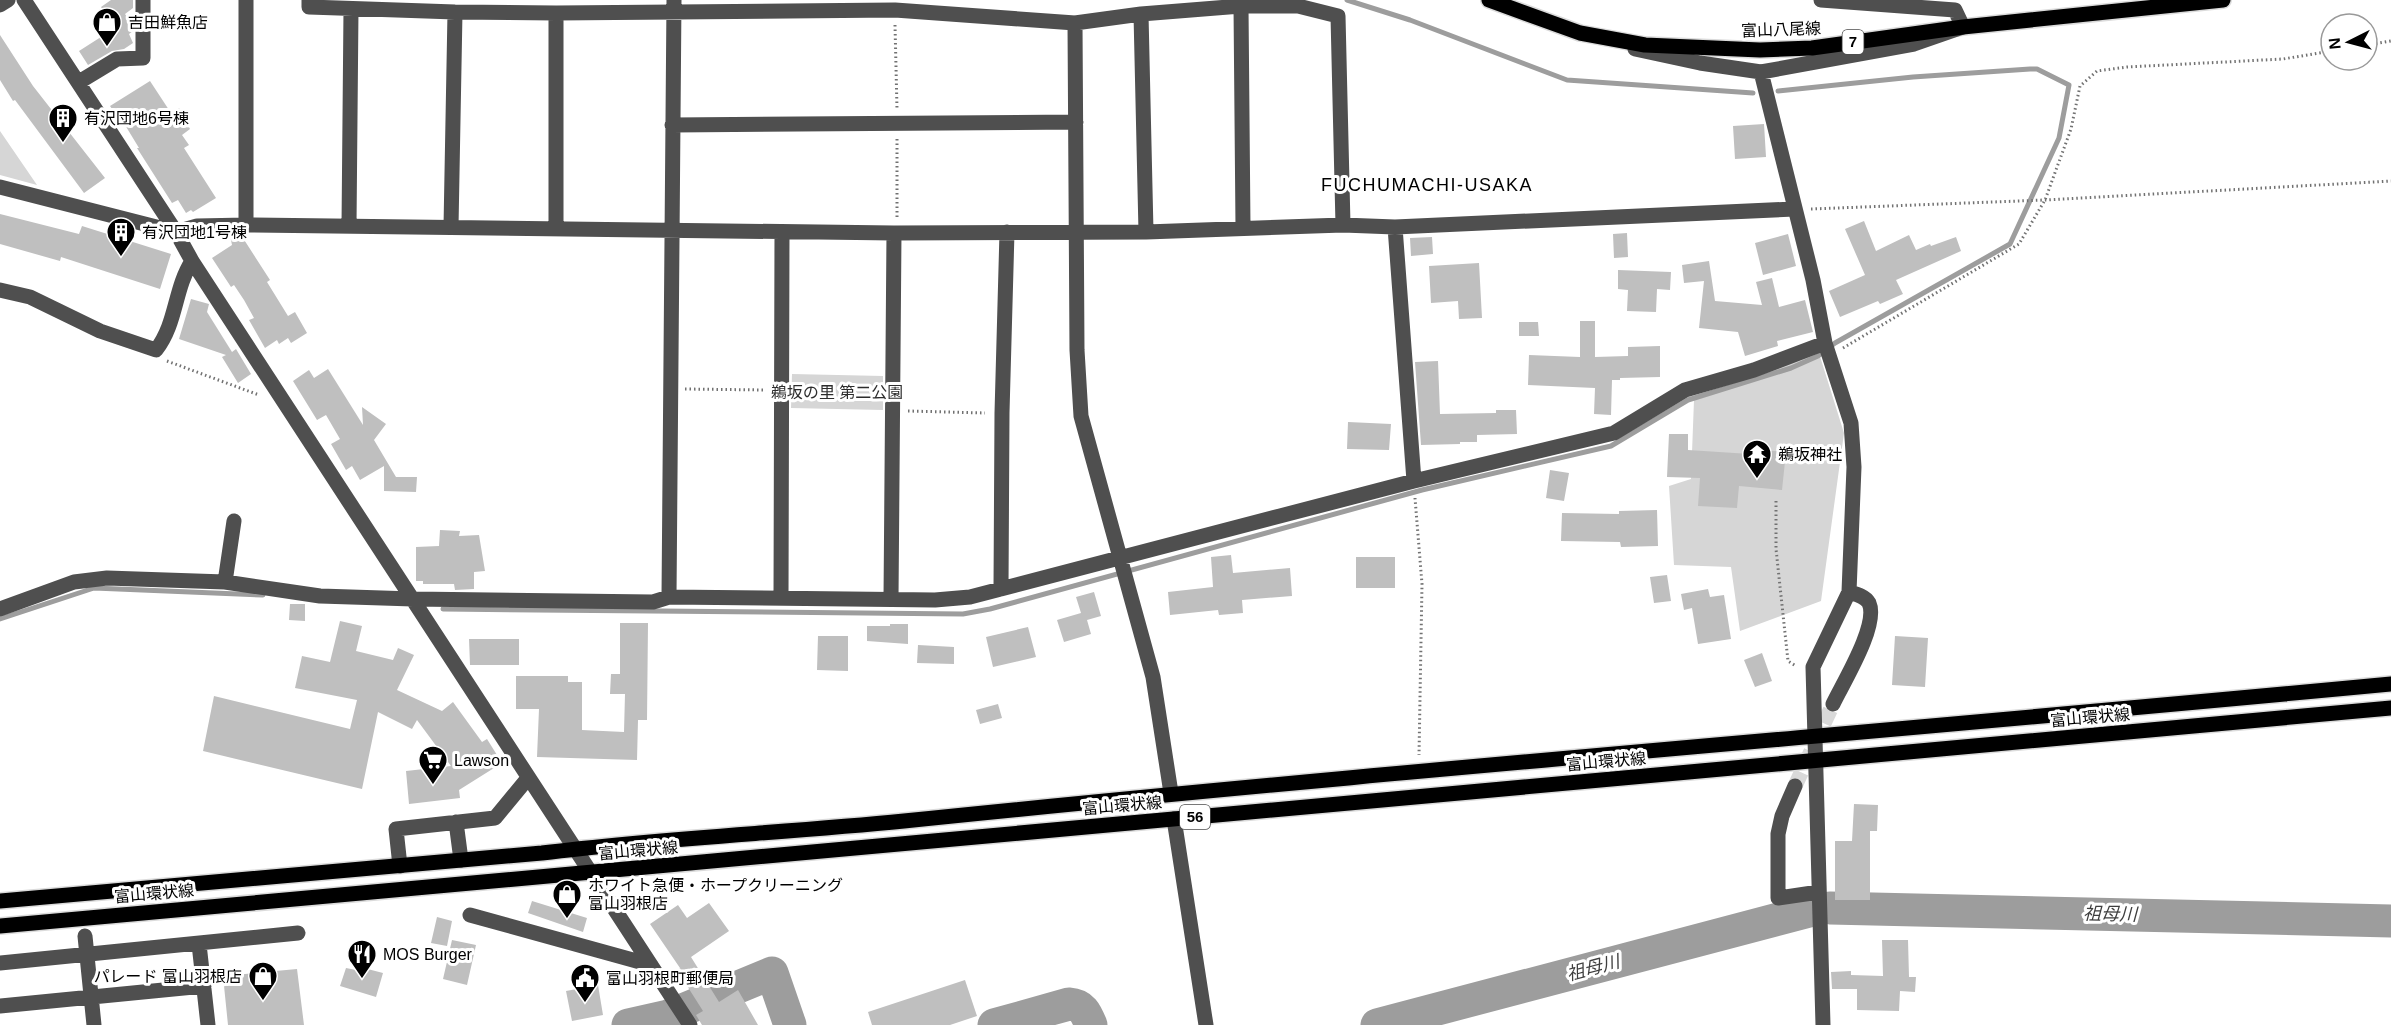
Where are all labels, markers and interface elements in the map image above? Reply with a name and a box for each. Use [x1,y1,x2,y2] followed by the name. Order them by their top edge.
[91,6,123,48] shop icon: 吉田鮮魚店
[2319,12,2379,72] north arrow
[128,13,208,31] place label: 吉田鮮魚店
[1741,20,1821,39] street label: 富山八尾線
[1842,30,1864,54] road number: 7
[2326,37,2344,50] text: N
[47,102,79,144] building icon: 有沢団地6号棟
[84,110,189,127] place label: 有沢団地6号棟
[1321,175,1533,195] district label: FUCHUMACHI-USAKA
[105,216,137,258] building icon: 有沢団地1号棟
[142,224,247,241] place label: 有沢団地1号棟
[771,384,903,401] park label: 鵜坂の里 第二公園
[1741,438,1773,480] temple icon: 鵜坂神社
[1778,446,1842,463] place label: 鵜坂神社
[2049,706,2131,729] street label: 富山環状線
[417,744,449,786] supermarket icon: Lawson
[1565,750,1647,773] street label: 富山環状線
[454,752,509,769] place label: Lawson
[1081,794,1163,817] street label: 富山環状線
[1180,805,1210,829] road number: 56
[597,839,679,862] street label: 富山環状線
[588,877,843,912] place label: ホワイト急便・ホープクリーニング 富山羽根店
[551,878,583,920] shop icon: ホワイト急便・ホープクリーニング 富山羽根店
[113,882,195,905] street label: 富山環状線
[2083,904,2139,925] water label: 祖母川
[346,938,378,980] restaurant icon: MOS Burger
[383,946,473,963] place label: MOS Burger
[1564,951,1624,985] water label: 祖母川
[247,960,279,1002] shop icon: パレード 富山羽根店
[569,962,601,1004] public building icon: 富山羽根町郵便局
[94,968,242,985] place label: パレード 富山羽根店
[606,970,734,987] place label: 富山羽根町郵便局

